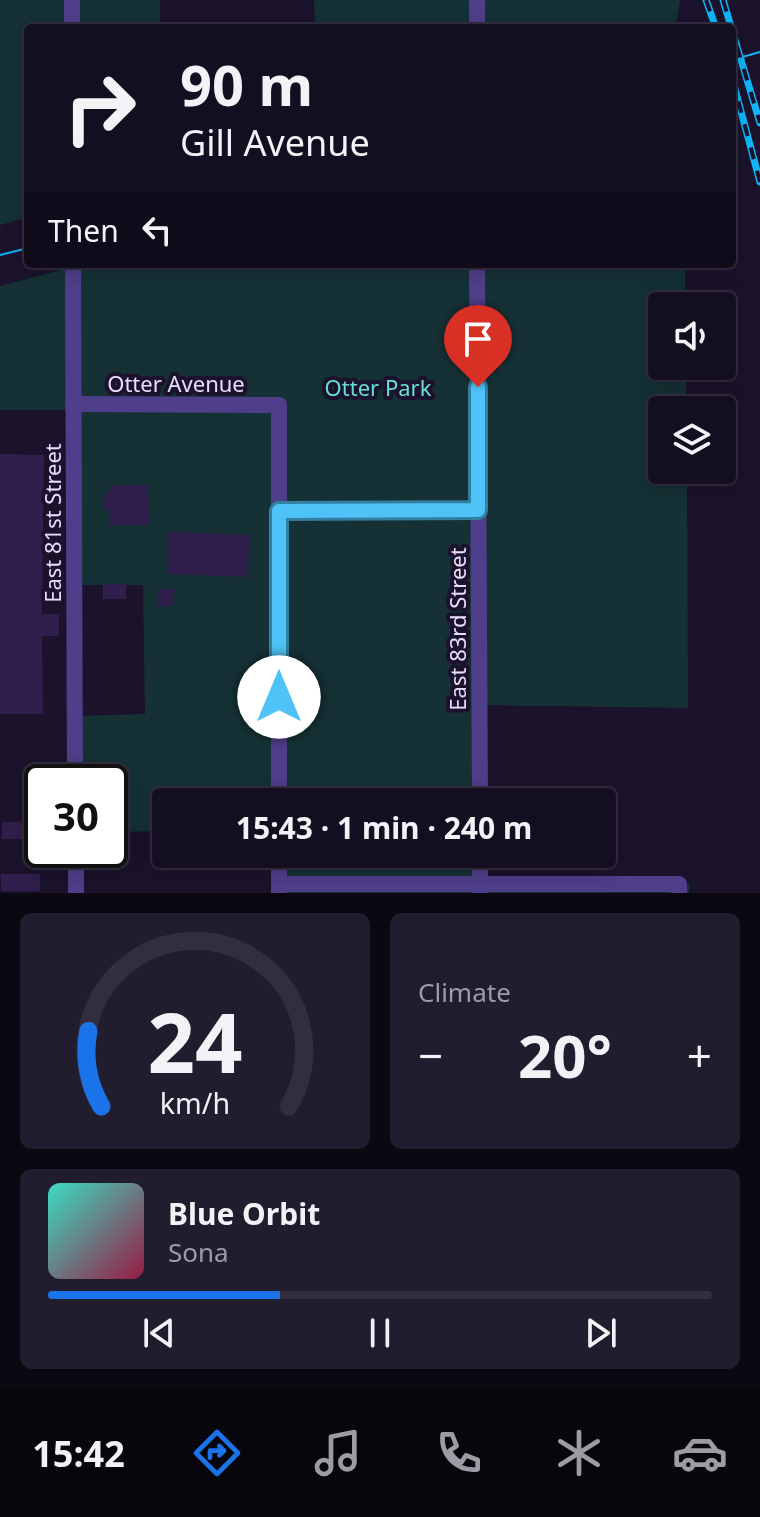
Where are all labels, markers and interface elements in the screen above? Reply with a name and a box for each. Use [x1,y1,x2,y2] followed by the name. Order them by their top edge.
[180,46,313,122] text: 90 m
[48,56,152,160] icon: right
[180,118,370,167] text: Gill Avenue
[135,208,179,252] icon: left
[48,210,119,251] text: Then
[648,292,736,484] map controls
[648,292,736,380] button: sound
[444,305,512,387] pin
[456,317,500,361] icon: arrive
[107,368,245,398] street label: Otter Avenue
[325,372,432,402] park label: Otter Park
[648,396,736,484] button: layers
[37,443,67,603] street label: East 81st Street
[442,547,472,711] street label: East 83rd Street
[237,655,321,739] position arrow
[24,764,128,868] speed limit sign: 30
[236,807,532,848] text: 15:43 · 1 min · 240 m
[418,974,511,1010] text: Climate
[147,984,243,1097] text: 24
[518,1014,612,1096] text: 20°
[418,1025,443,1085] text: −
[687,1025,712,1085] text: +
[160,1083,230,1122] text: km/h
[168,1193,320,1234] text: Blue Orbit
[168,1234,229,1270] text: Sona
[137,1311,181,1355] icon: previous
[358,1311,402,1355] icon: pause
[579,1311,623,1355] icon: next
[189,1425,245,1481] icon: directions
[310,1425,366,1481] icon: music
[431,1425,487,1481] icon: phone
[551,1425,607,1481] icon: climate
[672,1425,728,1481] icon: car
[32,1429,125,1478] text: 15:42

